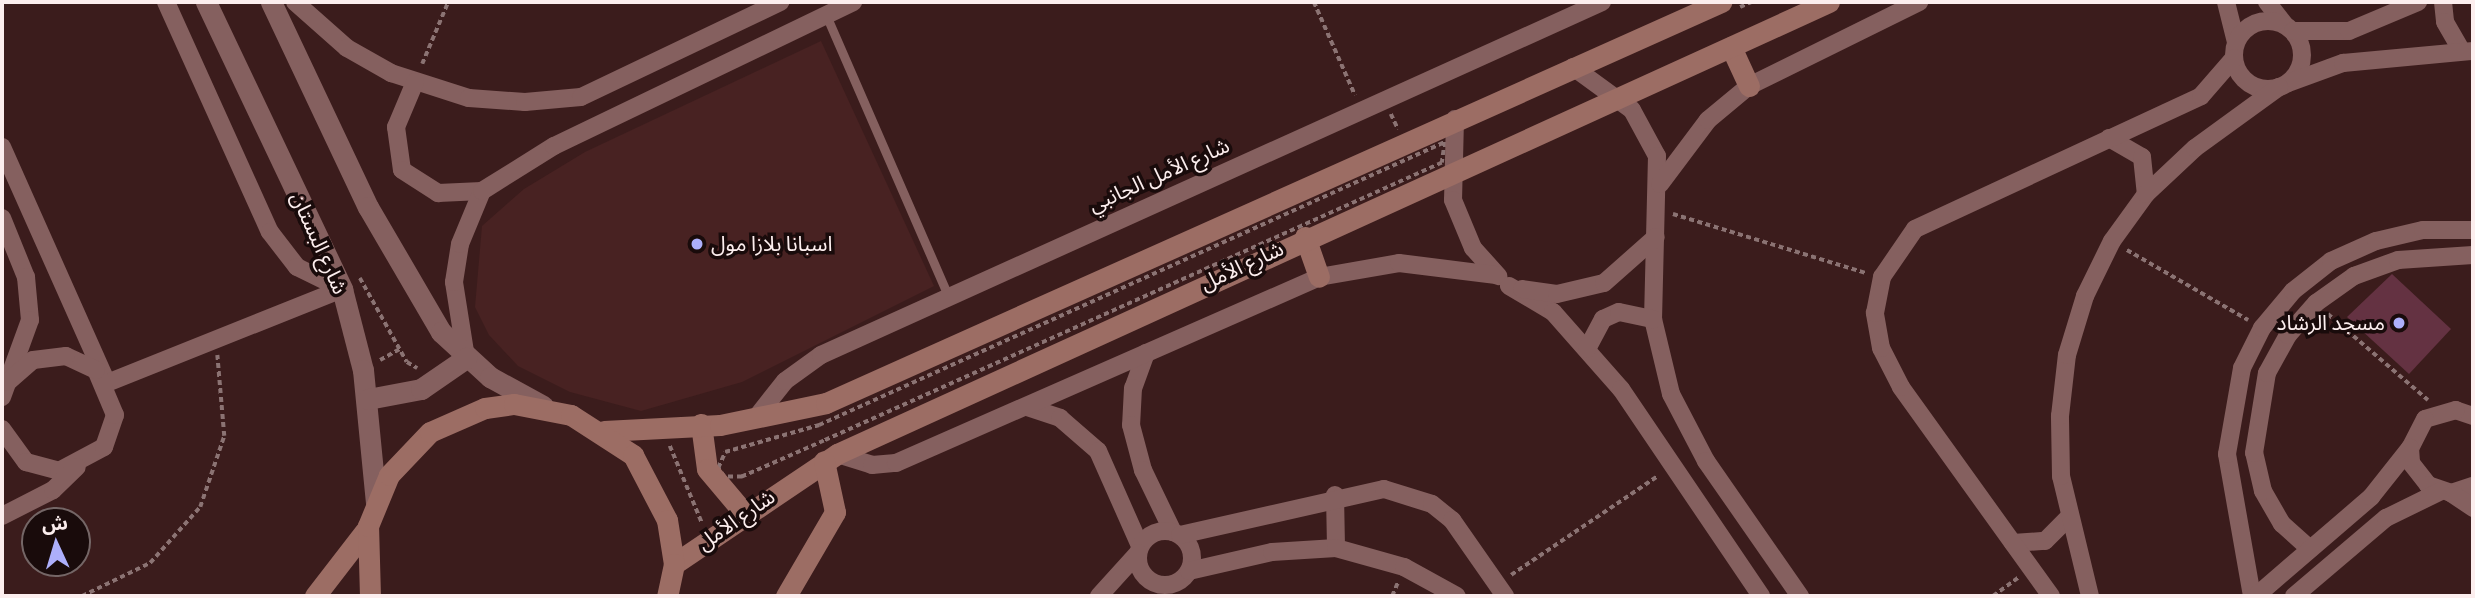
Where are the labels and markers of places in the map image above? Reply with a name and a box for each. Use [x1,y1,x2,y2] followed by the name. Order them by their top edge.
[711,231,832,257] place label: اسبانا بلازا مول
[689,236,705,252] marker: اسبانا بلازا مول
[2276,310,2385,336] place label: مسجد الرشاد
[2391,315,2407,331] marker: مسجد الرشاد

